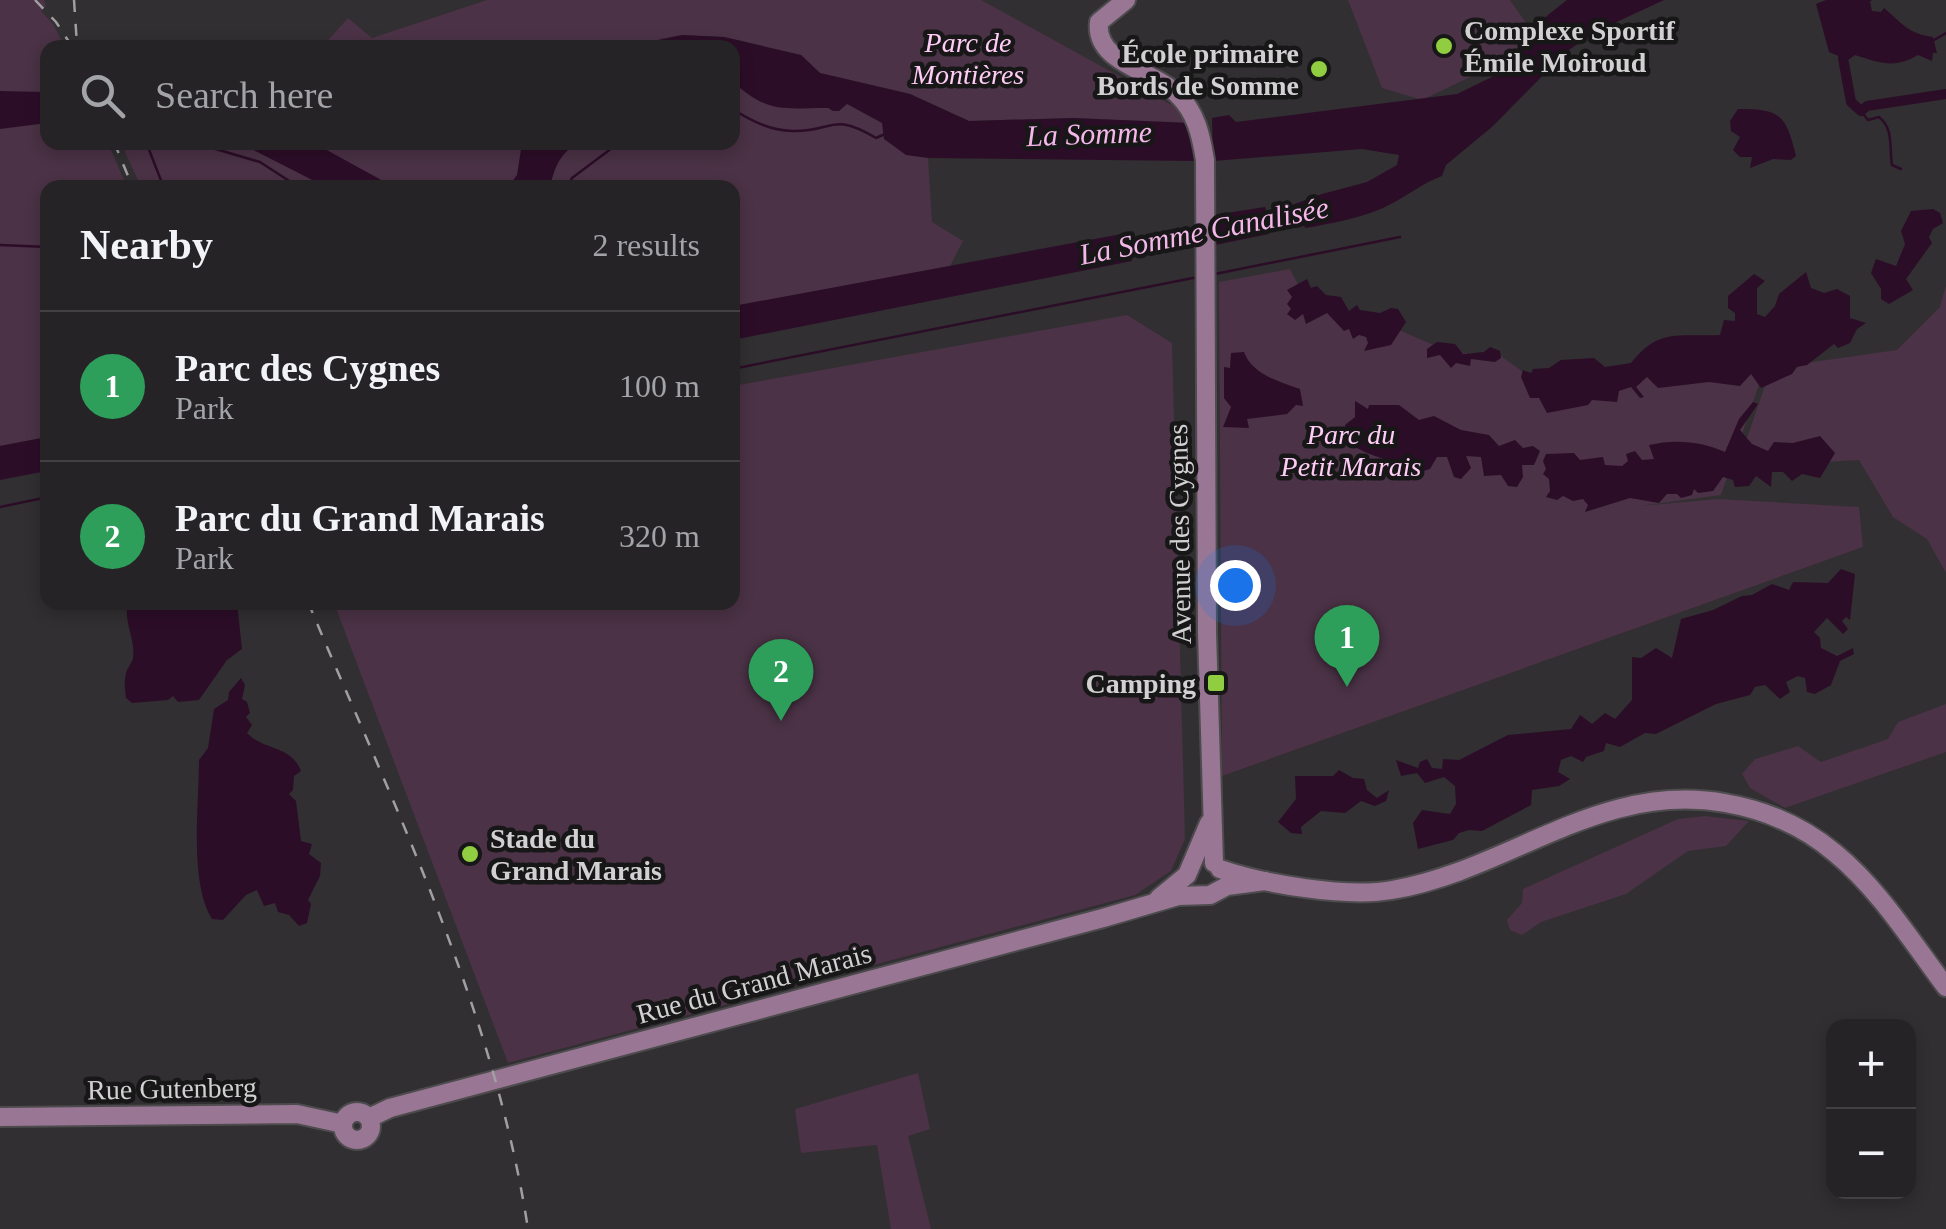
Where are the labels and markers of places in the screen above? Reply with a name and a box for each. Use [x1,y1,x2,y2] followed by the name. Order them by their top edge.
[1464,15,1675,78] place label: Complexe Sportif Émile Moiroud
[1433,35,1455,57] marker: Complexe Sportif Émile Moiroud
[1097,38,1299,101] place label: École primaire Bords de Somme
[1308,58,1330,80] marker: École primaire Bords de Somme
[1314,604,1380,687] pin: 1
[748,638,814,721] pin: 2
[1086,668,1196,699] place label: Camping
[1205,672,1227,694] marker: Camping
[490,823,662,886] place label: Stade du Grand Marais
[459,843,481,865] marker: Stade du Grand Marais

